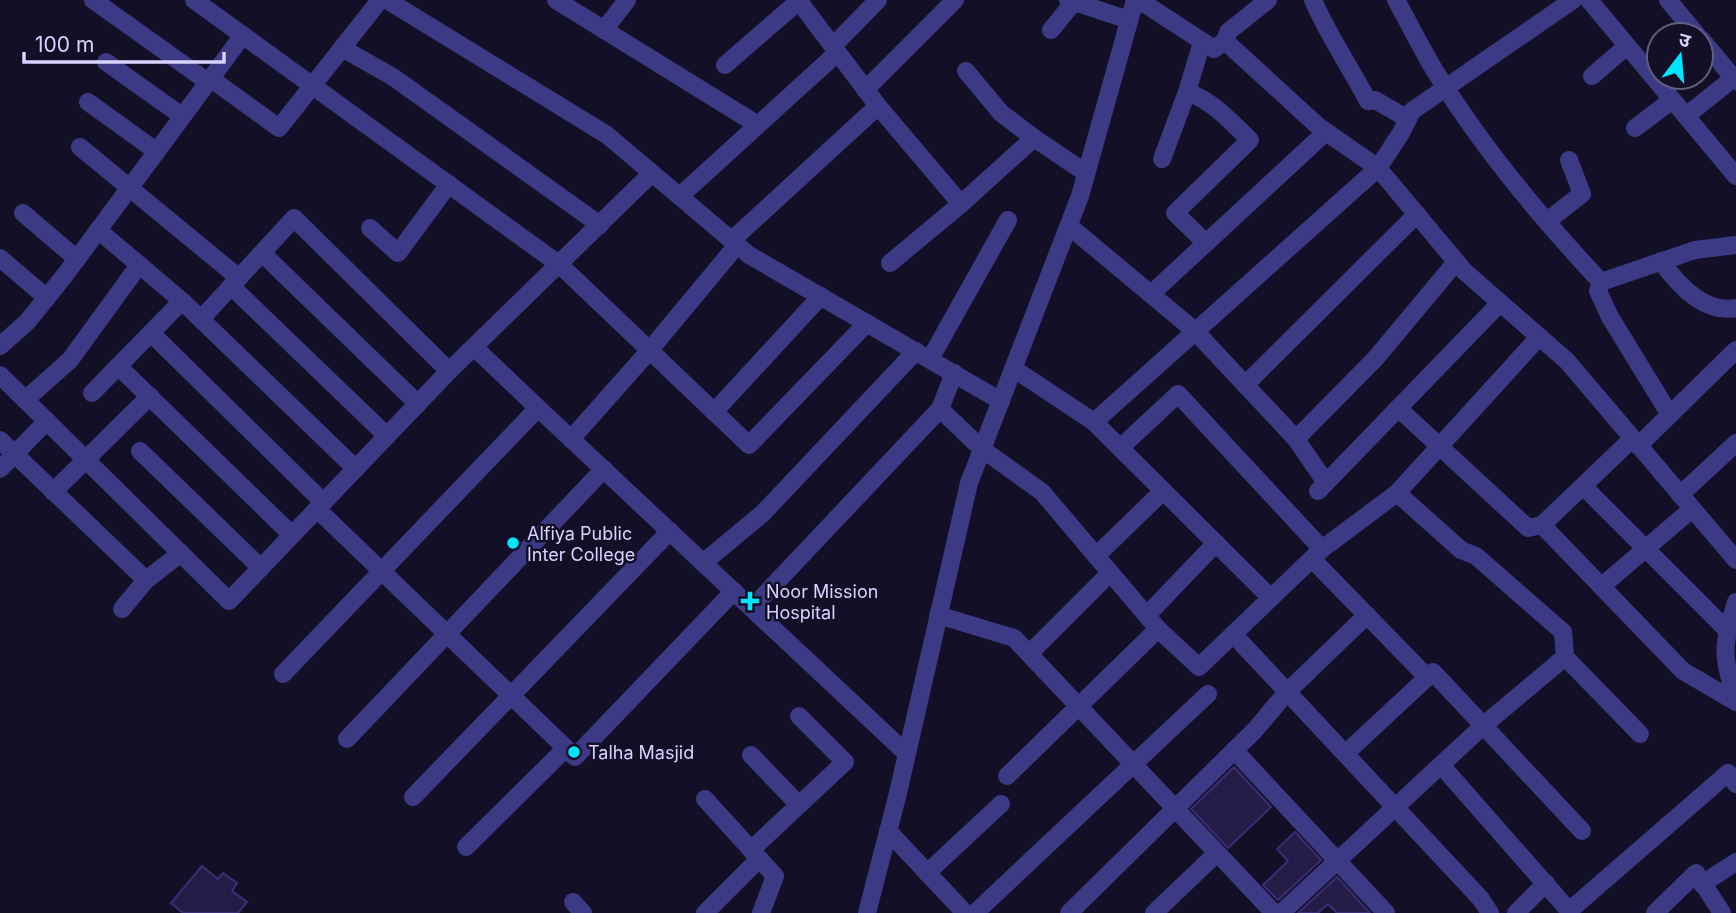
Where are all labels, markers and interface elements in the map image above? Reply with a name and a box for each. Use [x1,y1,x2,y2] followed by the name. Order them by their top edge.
[24,21,224,65] scale bar
[1645,21,1715,91] north arrow
[1676,28,1694,53] text: उ
[35,32,94,57] text: 100 m
[527,523,635,565] place label: Alfiya Public Inter College
[505,535,521,551] marker: Alfiya Public Inter College
[766,581,878,623] place label: Noor Mission Hospital
[740,591,760,611] marker: Noor Mission Hospital
[588,742,694,763] place label: Talha Masjid
[566,744,582,760] marker: Talha Masjid

